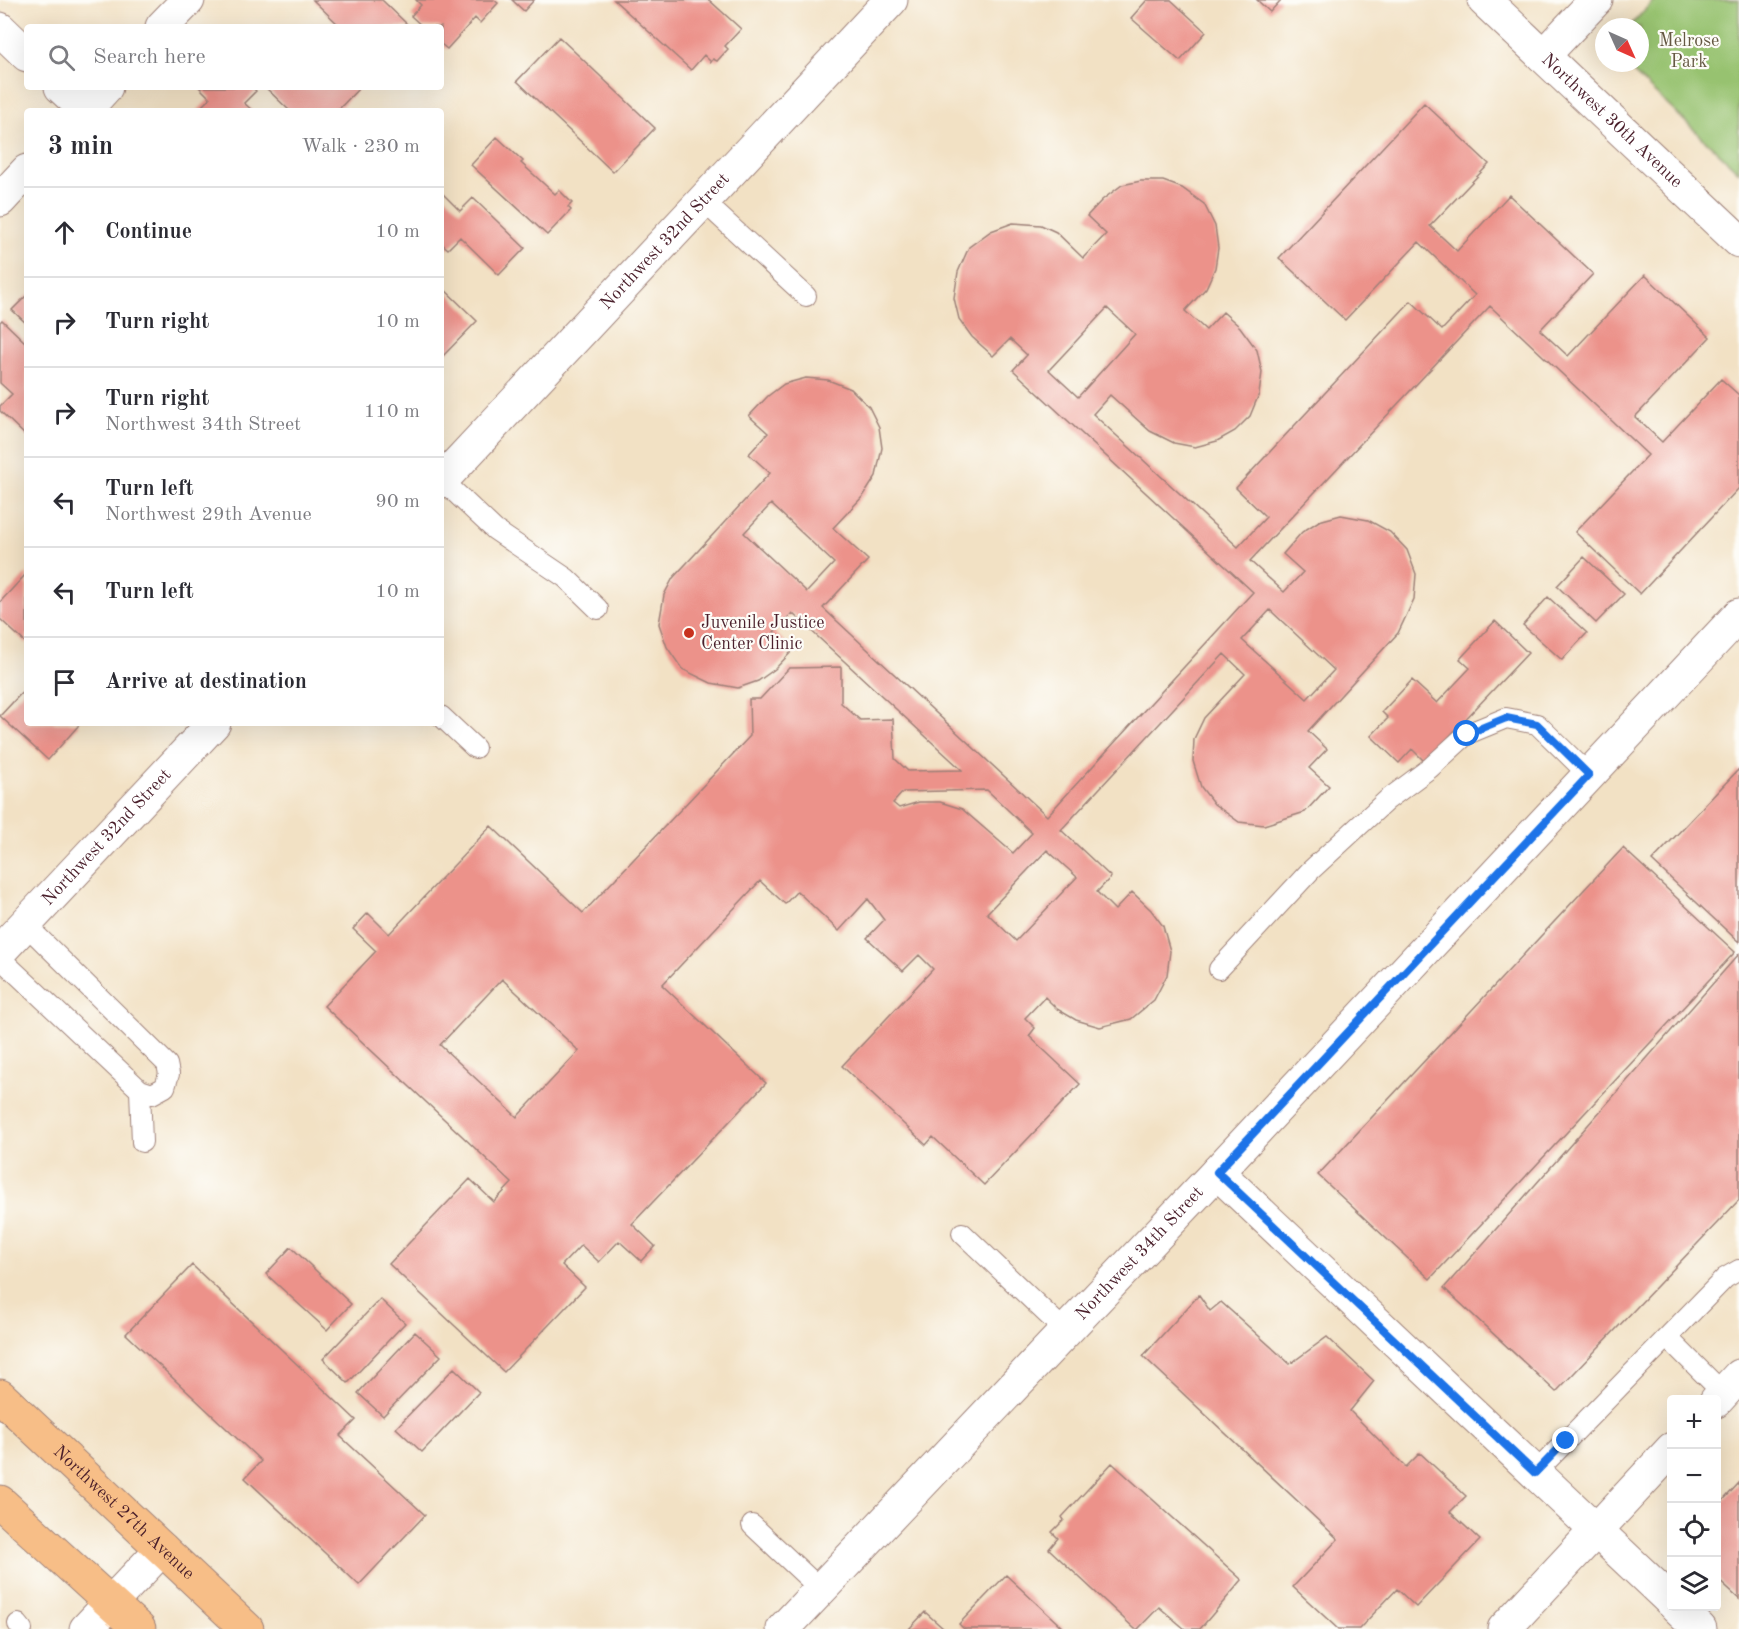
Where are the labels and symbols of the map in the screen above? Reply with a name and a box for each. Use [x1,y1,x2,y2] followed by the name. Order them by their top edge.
[1595,18,1649,72] north arrow
[1659,32,1719,71] park label: Melrose Park
[1538,50,1686,191] street label: Northwest 30th Avenue
[597,170,733,313] street label: Northwest 32nd Street
[701,614,824,653] place label: Juvenile Justice Center Clinic
[682,626,696,640] marker: Juvenile Justice Center Clinic
[1453,720,1479,746] route start
[39,766,175,909] street label: Northwest 32nd Street
[1072,1183,1207,1324] street label: Northwest 34th Street
[1552,1427,1578,1453] route end
[50,1442,198,1583] street label: Northwest 27th Avenue

